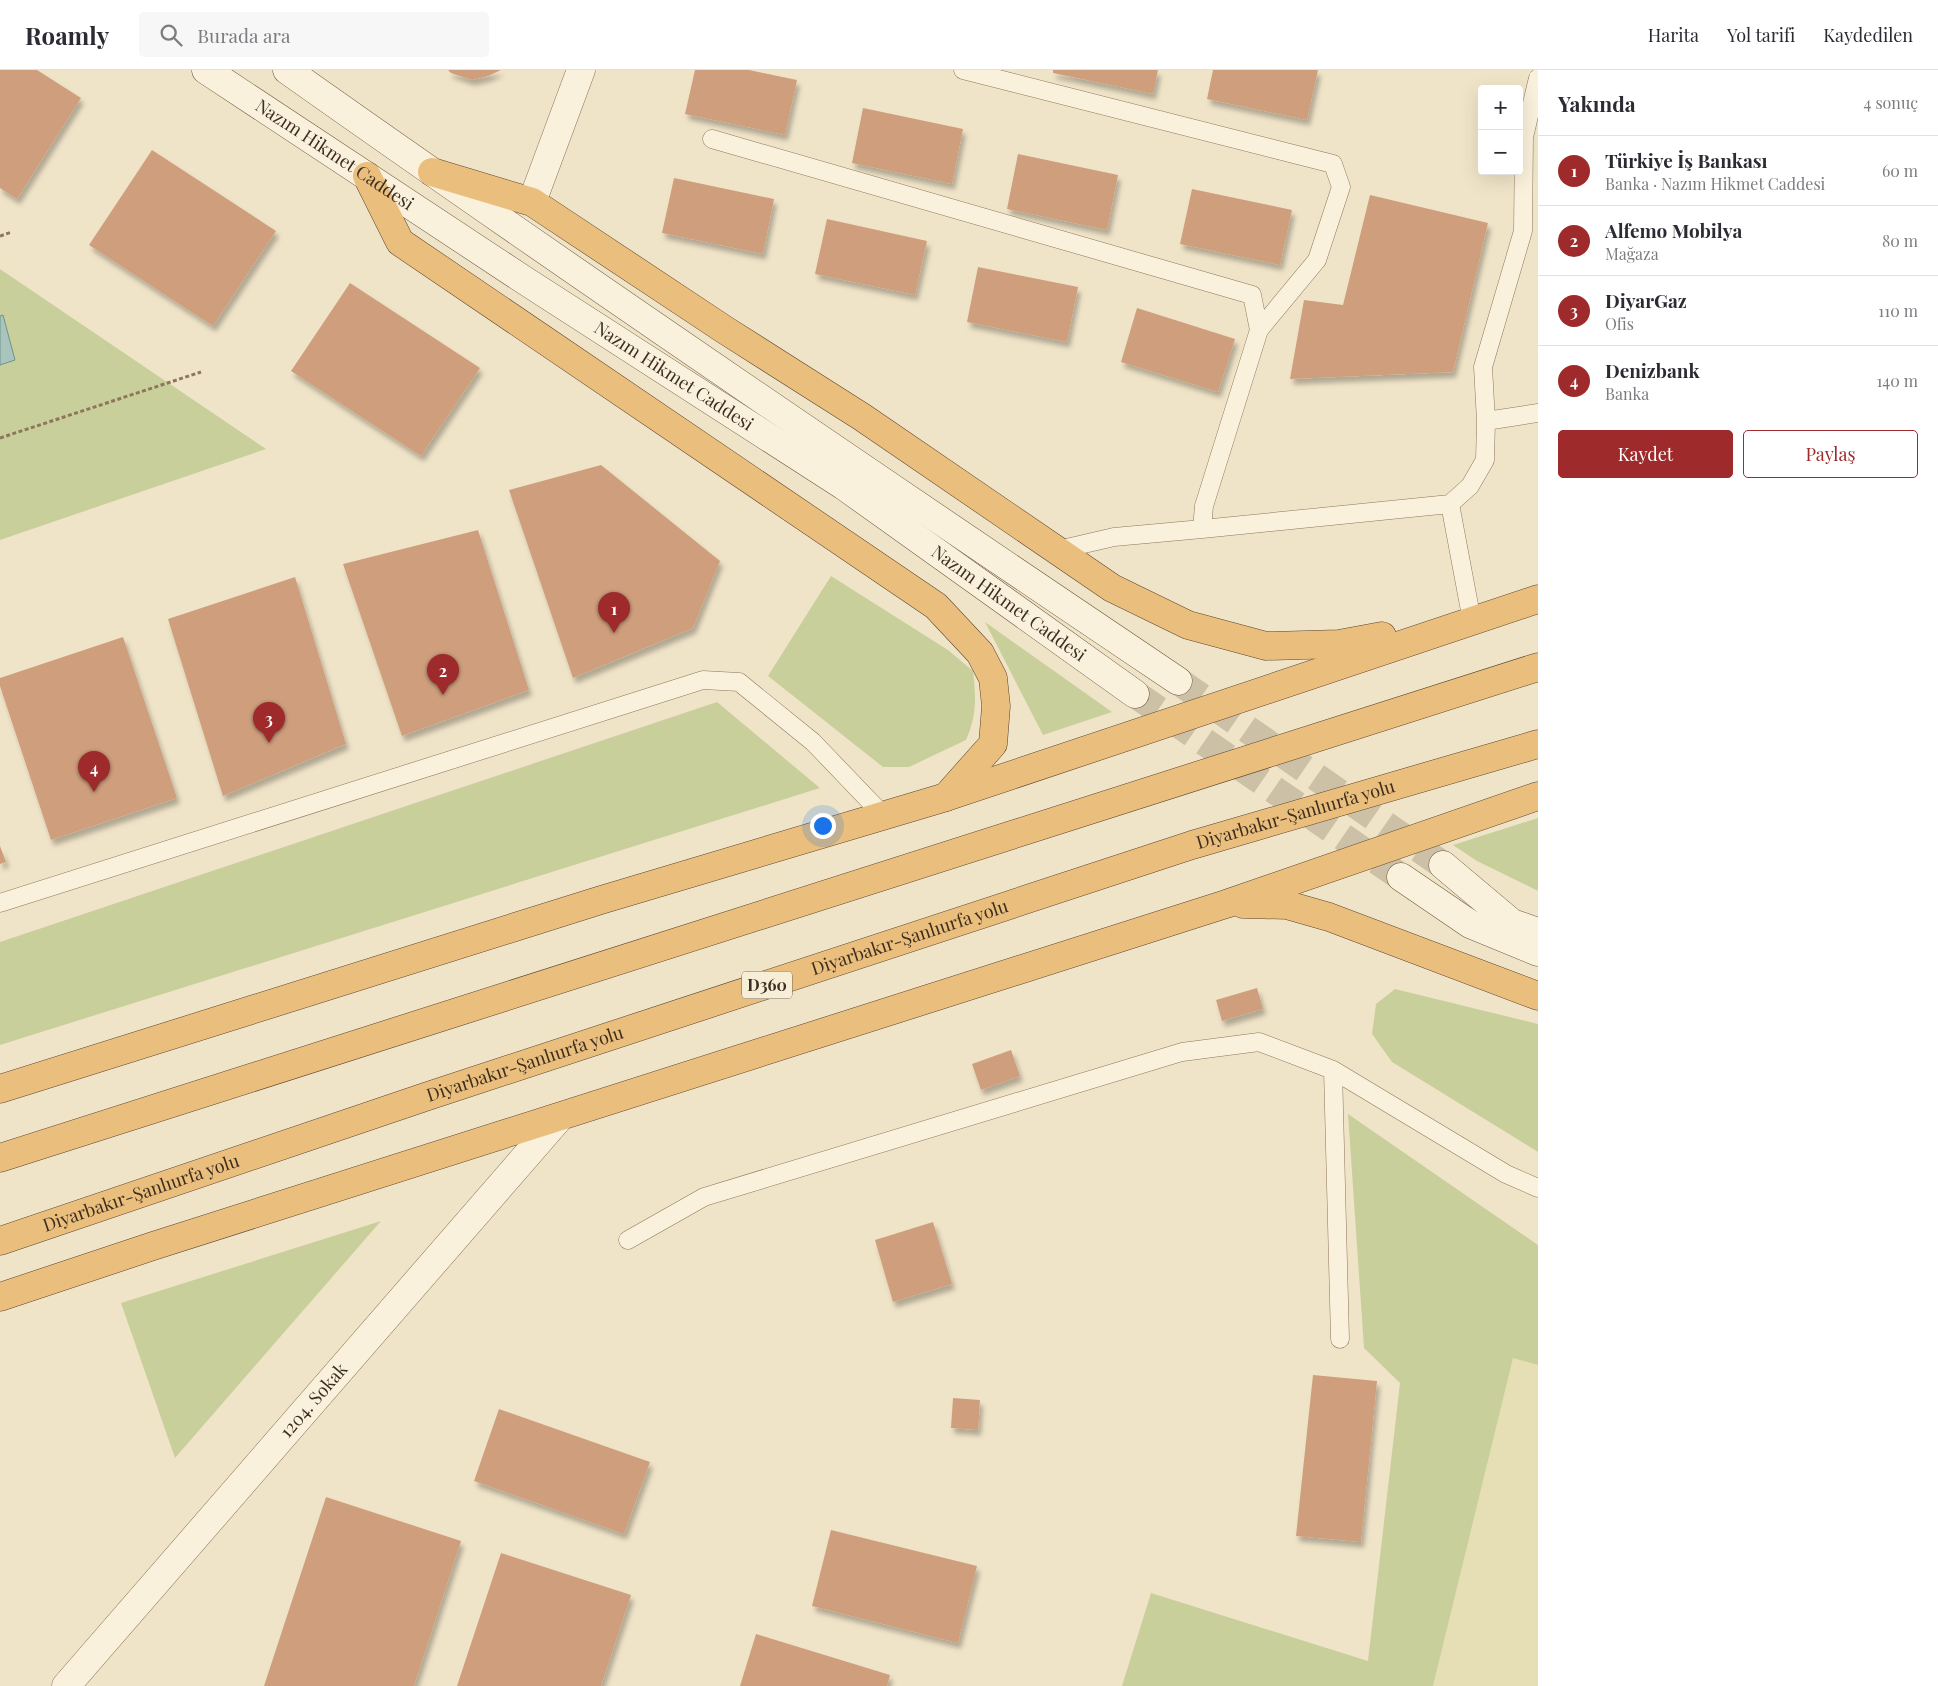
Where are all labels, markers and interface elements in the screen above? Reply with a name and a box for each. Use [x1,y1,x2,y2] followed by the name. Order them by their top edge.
[139,12,489,57] search box
[25,19,109,51] text: Roamly
[157,21,185,49] icon: search
[197,22,290,48] text: Burada ara
[1648,23,1699,47] text: Harita
[1727,23,1795,47] text: Yol tarifi
[1823,23,1913,47] text: Kaydedilen
[1478,85,1523,175] map controls
[1478,85,1523,130] button: +
[1558,89,1636,117] text: Yakında
[1864,92,1918,113] text: 4 sonuç
[251,93,419,215] street label: Nazım Hikmet Caddesi
[1478,130,1523,175] button: −
[1605,147,1768,173] text: Türkiye İş Bankası
[1571,160,1577,181] text: 1
[1882,160,1918,181] text: 60 m
[1605,173,1825,194] text: Banka · Nazım Hikmet Caddesi
[1605,217,1742,243] text: Alfemo Mobilya
[1570,230,1578,251] text: 2
[1882,230,1918,251] text: 80 m
[1605,243,1659,264] text: Mağaza
[1605,287,1687,313] text: DiyarGaz
[1570,300,1578,321] text: 3
[1878,300,1918,321] text: 110 m
[1605,313,1634,334] text: Ofis
[590,315,758,436] street label: Nazım Hikmet Caddesi
[1605,357,1700,383] text: Denizbank
[1570,370,1578,391] text: 4
[1876,370,1918,391] text: 140 m
[1605,383,1649,404] text: Banka
[1558,430,1733,478] button: Kaydet
[1743,430,1918,478] button: Paylaş
[927,539,1091,666] street label: Nazım Hikmet Caddesi
[598,592,630,633] pin: 1
[427,654,459,695] pin: 2
[253,702,285,743] pin: 3
[78,751,110,792] pin: 4
[1193,773,1398,854] street label: Diyarbakır-Şanlıurfa yolu
[810,813,836,839] your location
[808,893,1012,980] street label: Diyarbakır-Şanlıurfa yolu
[742,972,792,998] road number: D360
[423,1019,627,1107] street label: Diyarbakır-Şanlıurfa yolu
[39,1148,243,1237] street label: Diyarbakır-Şanlıurfa yolu
[274,1357,352,1443] street label: 1204. Sokak

